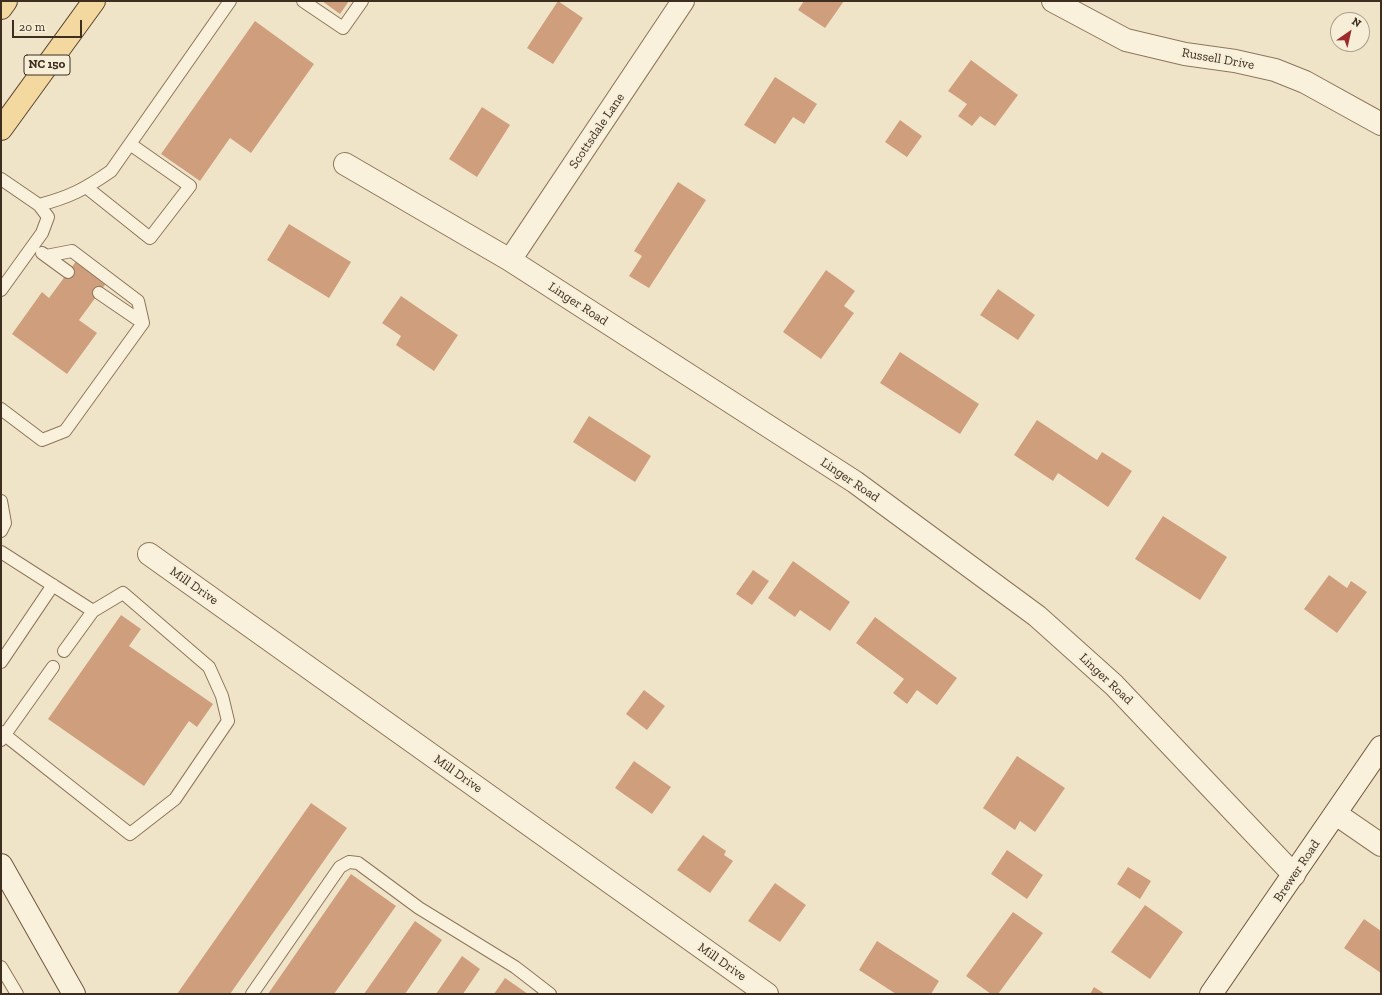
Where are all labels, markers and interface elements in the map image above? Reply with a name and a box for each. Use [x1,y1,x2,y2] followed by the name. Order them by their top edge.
[14,12,84,38] scale bar
[1330,12,1370,52] north arrow
[1349,15,1364,30] text: N
[19,20,45,34] text: 20 m
[1181,45,1255,73] street label: Russell Drive
[24,55,70,75] road number: NC 150
[566,90,628,172] street label: Scottsdale Lane
[545,279,611,329] street label: Linger Road
[818,455,882,505] street label: Linger Road
[167,564,221,608] street label: Mill Drive
[1076,650,1136,708] street label: Linger Road
[431,752,485,796] street label: Mill Drive
[1271,837,1323,905] street label: Brewer Road
[695,940,749,984] street label: Mill Drive

